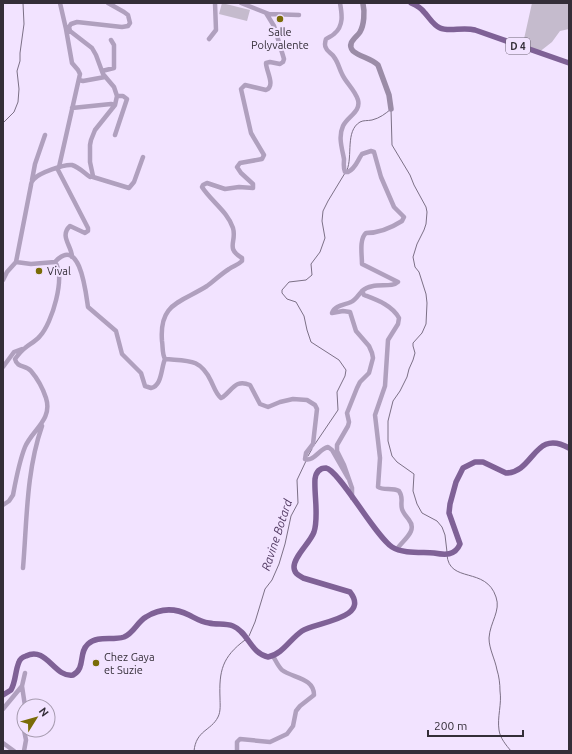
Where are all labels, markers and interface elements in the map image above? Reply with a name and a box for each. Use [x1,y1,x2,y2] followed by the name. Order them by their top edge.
[275,14,285,24] marker: Salle Polyvalente
[251,26,309,51] place label: Salle Polyvalente
[506,38,530,54] road number: D 4
[47,265,71,277] place label: Vival
[34,266,44,276] marker: Vival
[259,497,294,572] water label: Ravine Botard
[104,651,155,676] place label: Chez Gaya et Suzie
[91,658,101,668] marker: Chez Gaya et Suzie
[16,698,56,738] north arrow
[37,705,51,719] text: N
[428,712,523,738] scale bar
[434,719,467,732] text: 200 m

